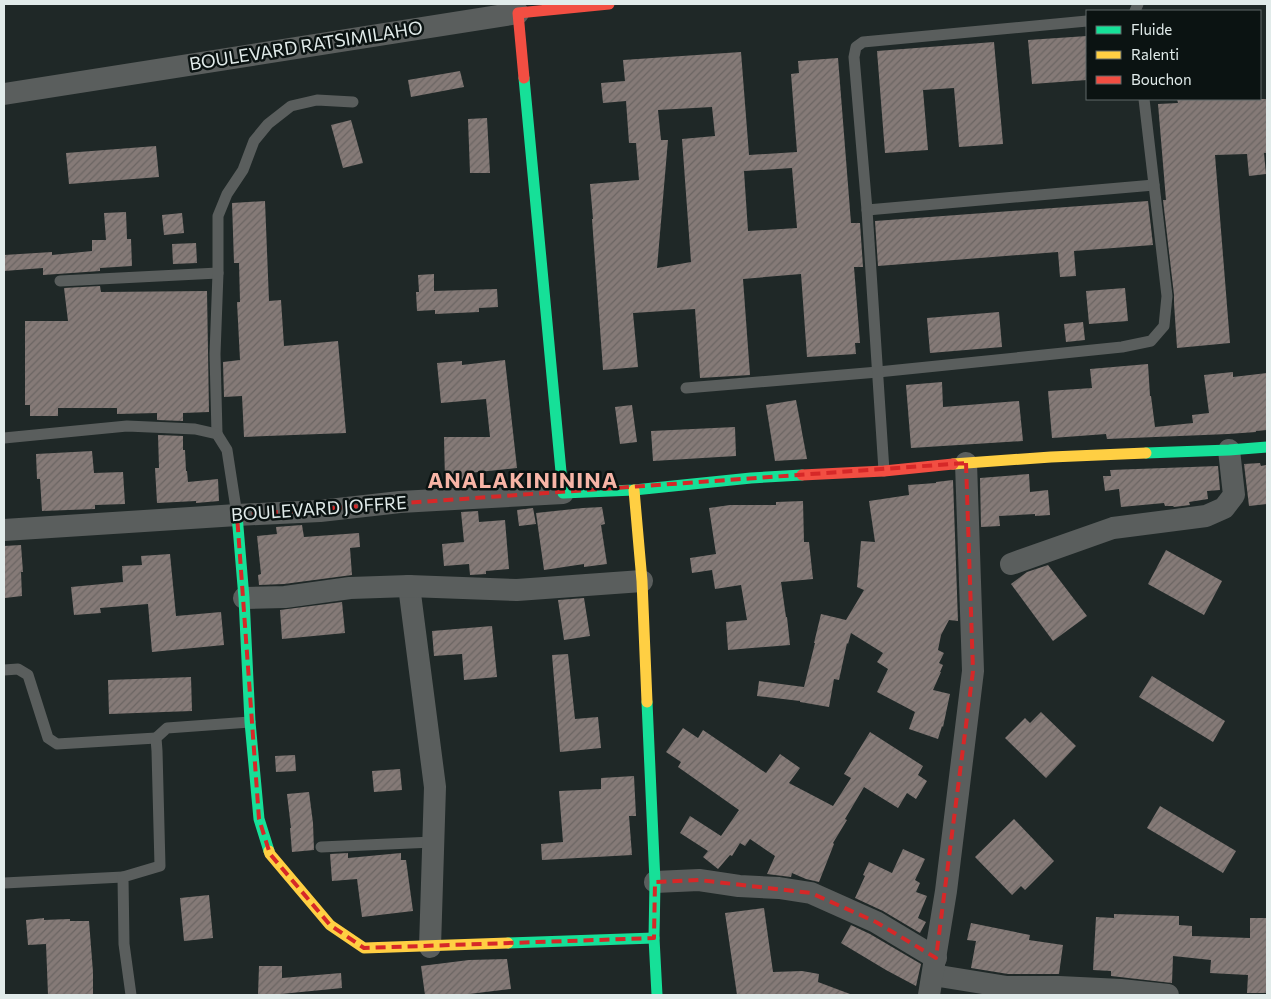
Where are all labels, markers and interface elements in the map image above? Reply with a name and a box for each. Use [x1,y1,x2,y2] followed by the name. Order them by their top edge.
[1086,10,1261,100] legend
[188,16,424,74] street label: BOULEVARD RATSIMILAHO
[1131,20,1172,38] text: Fluide
[1131,45,1179,63] text: Ralenti
[1131,70,1192,88] text: Bouchon
[427,466,619,493] district label: ANALAKINININA
[230,491,407,525] street label: BOULEVARD JOFFRE

